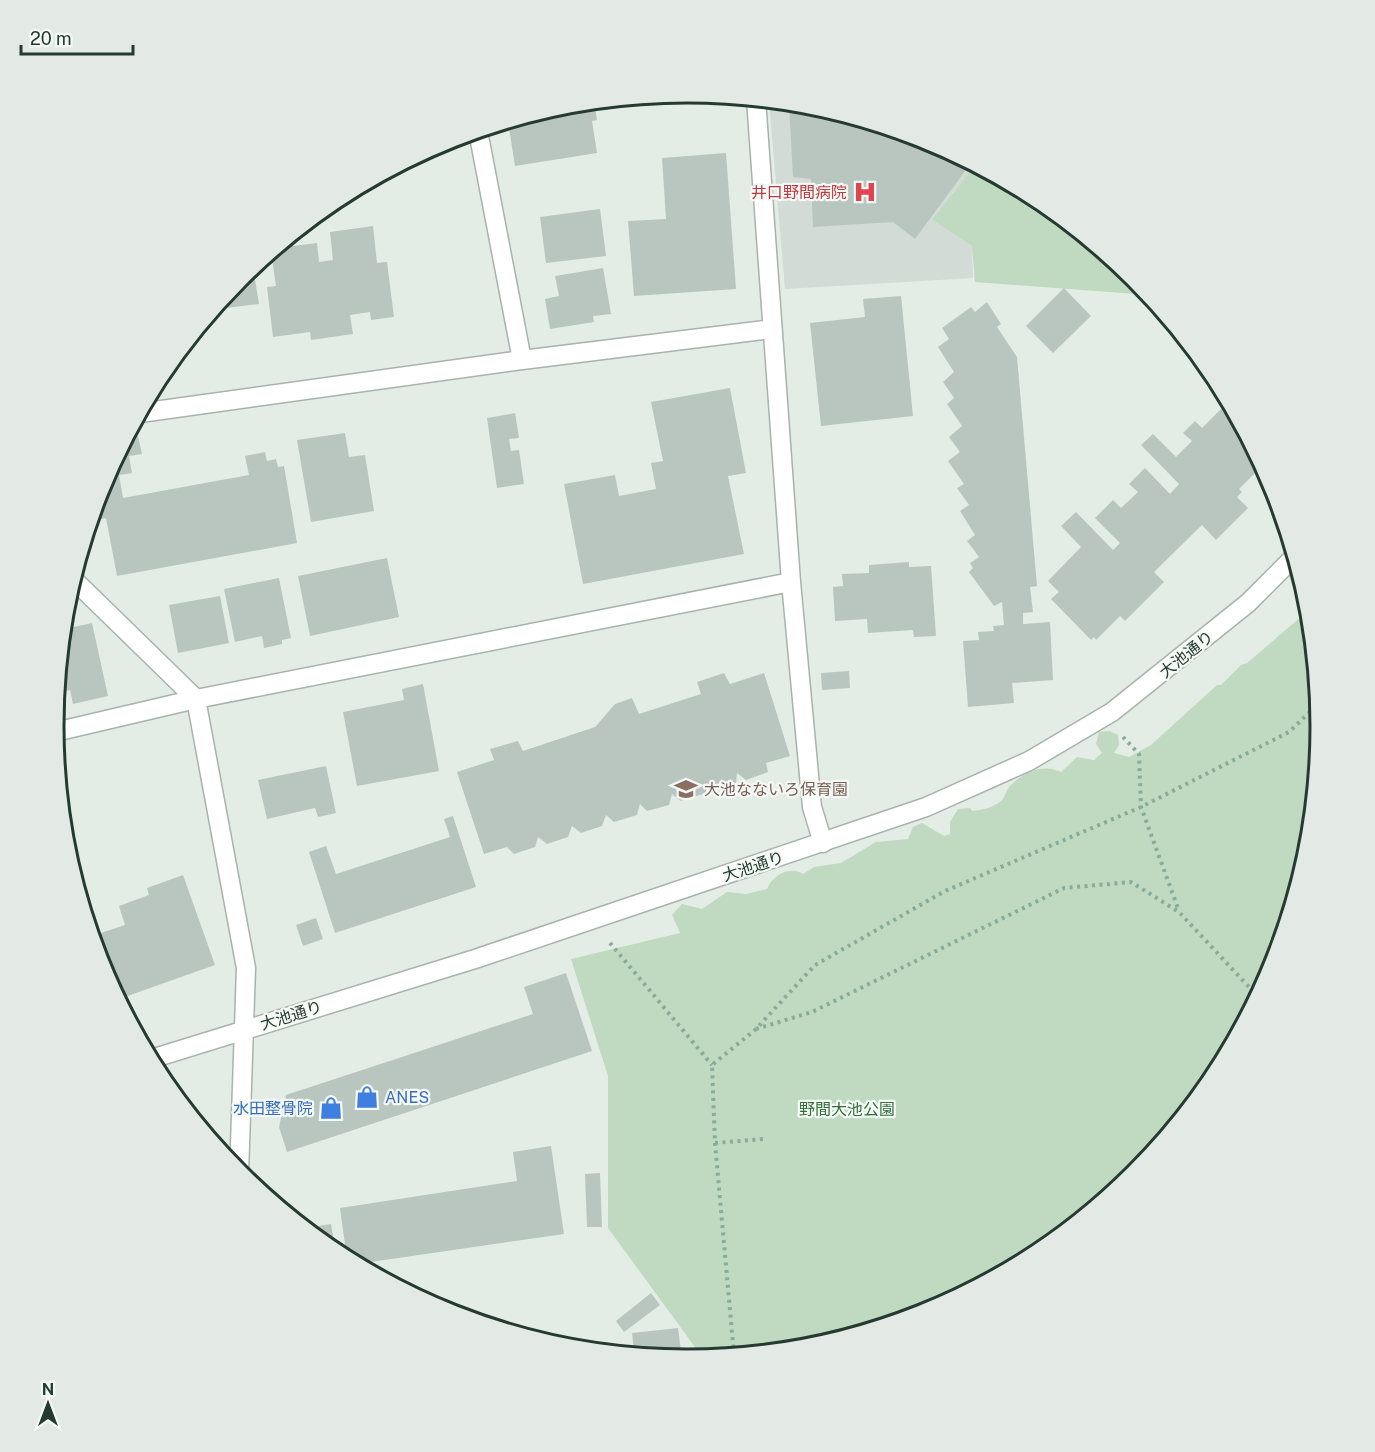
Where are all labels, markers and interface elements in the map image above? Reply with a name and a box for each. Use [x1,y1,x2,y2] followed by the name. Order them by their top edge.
[21,18,134,56] scale bar
[30,28,72,49] text: 20 m
[852,179,878,205] hospital icon: 井口野間病院
[751,183,847,202] place label: 井口野間病院
[1155,627,1217,682] street label: 大池通り
[673,776,699,802] school or university icon: 大池なないろ保育園
[704,780,848,799] place label: 大池なないろ保育園
[720,848,787,885] street label: 大池通り
[258,997,325,1034] street label: 大池通り
[354,1084,380,1110] shop icon: ANES
[385,1088,429,1107] place label: ANES
[318,1095,344,1121] shop icon: 水田整骨院
[233,1099,313,1118] place label: 水田整骨院
[799,1100,895,1119] park label: 野間大池公園
[18,1374,78,1434] north arrow
[42,1380,54,1399] text: N

